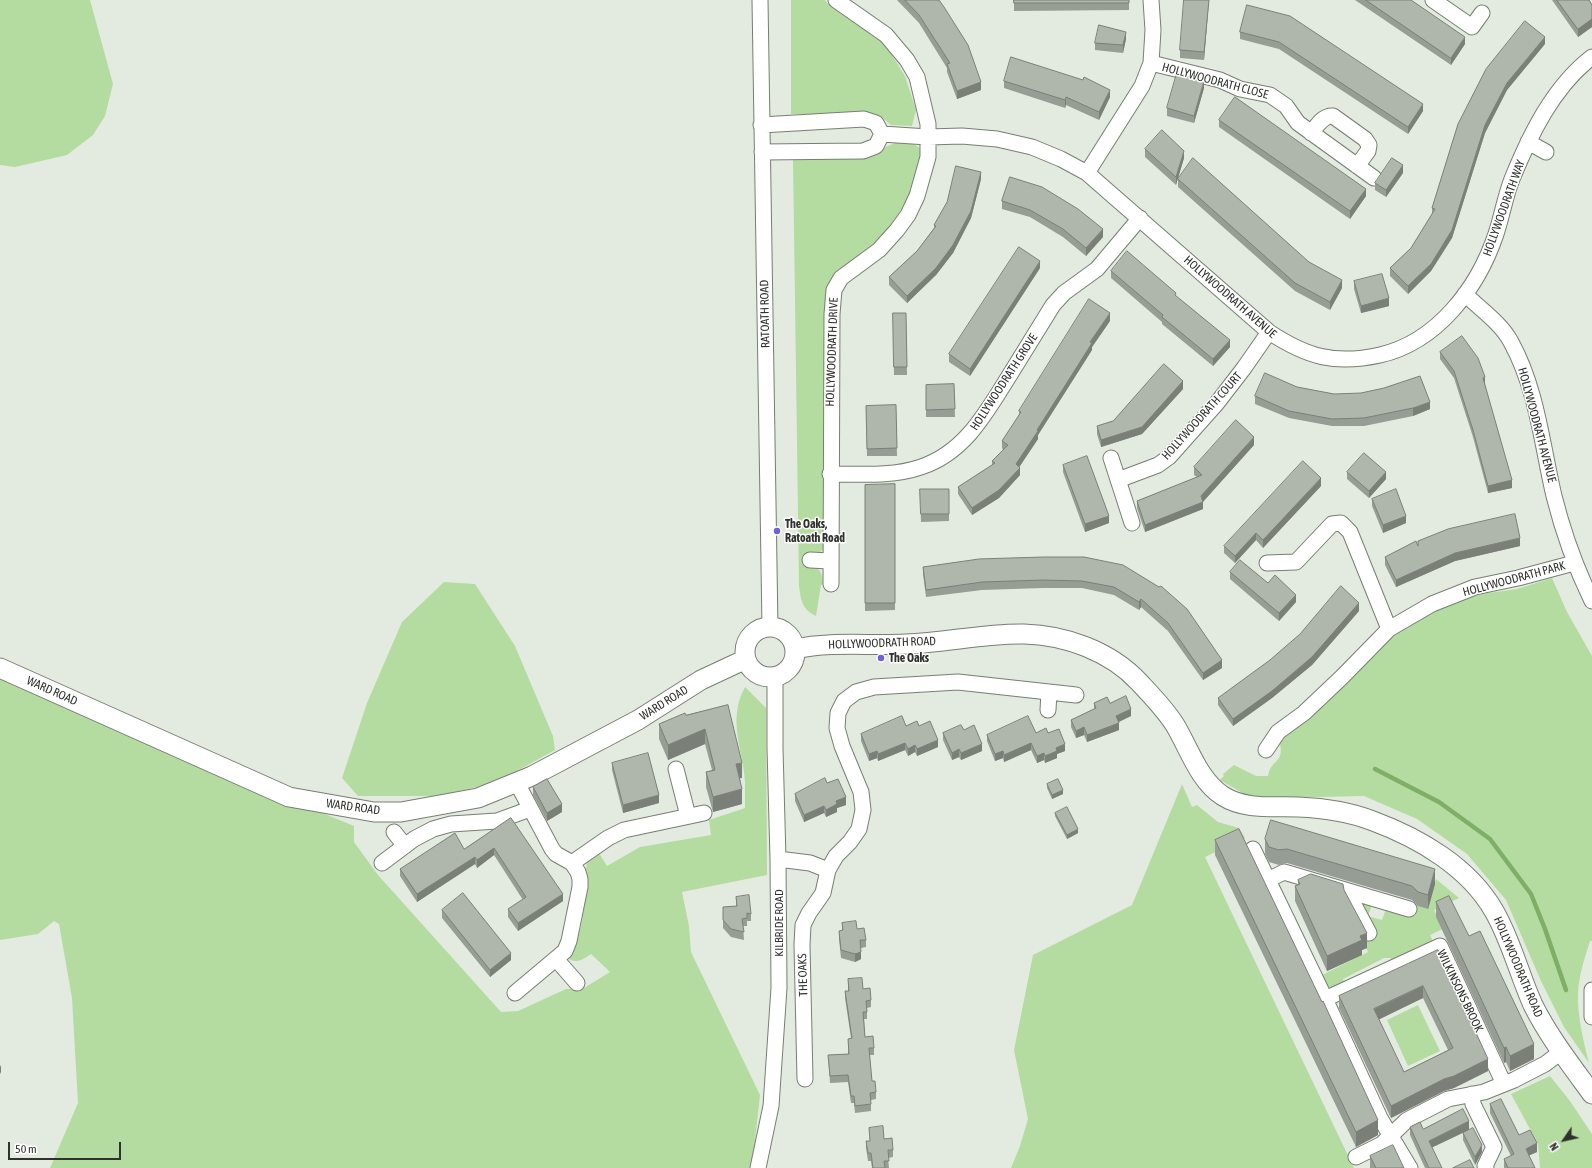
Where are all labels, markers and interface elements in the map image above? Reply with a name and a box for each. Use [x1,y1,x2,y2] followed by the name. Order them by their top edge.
[1160,60,1270,102] street label: HOLLYWOODRATH CLOSE
[1480,158,1528,258] street label: HOLLYWOODRATH WAY
[1181,253,1279,341] street label: HOLLYWOODRATH AVENUE
[757,280,773,348] street label: RATOATH ROAD
[823,297,841,407] street label: HOLLYWOODRATH DRIVE
[967,331,1041,433] street label: HOLLYWOODRATH GROVE
[1515,366,1559,484] street label: HOLLYWOODRATH AVENUE
[1159,369,1245,463] street label: HOLLYWOODRATH COURT
[785,517,845,545] place label: The Oaks, Ratoath Road
[772,526,782,536] marker: The Oaks, Ratoath Road
[1461,558,1567,600] street label: HOLLYWOODRATH PARK
[828,634,936,652] street label: HOLLYWOODRATH ROAD
[889,651,929,665] place label: The Oaks
[876,653,886,663] marker: The Oaks
[24,673,80,709] street label: WARD ROAD
[637,683,691,723] street label: WARD ROAD
[325,796,381,818] street label: WARD ROAD
[772,889,786,957] street label: KILBRIDE ROAD
[1490,915,1546,1019] street label: HOLLYWOODRATH ROAD
[1434,948,1486,1034] street label: WILKINSONS BROOK
[795,953,811,997] street label: THE OAKS
[1544,1120,1584,1160] north arrow
[10,1134,123,1160] scale bar
[1547,1141,1561,1153] text: N
[15,1142,37,1156] text: 50 m

